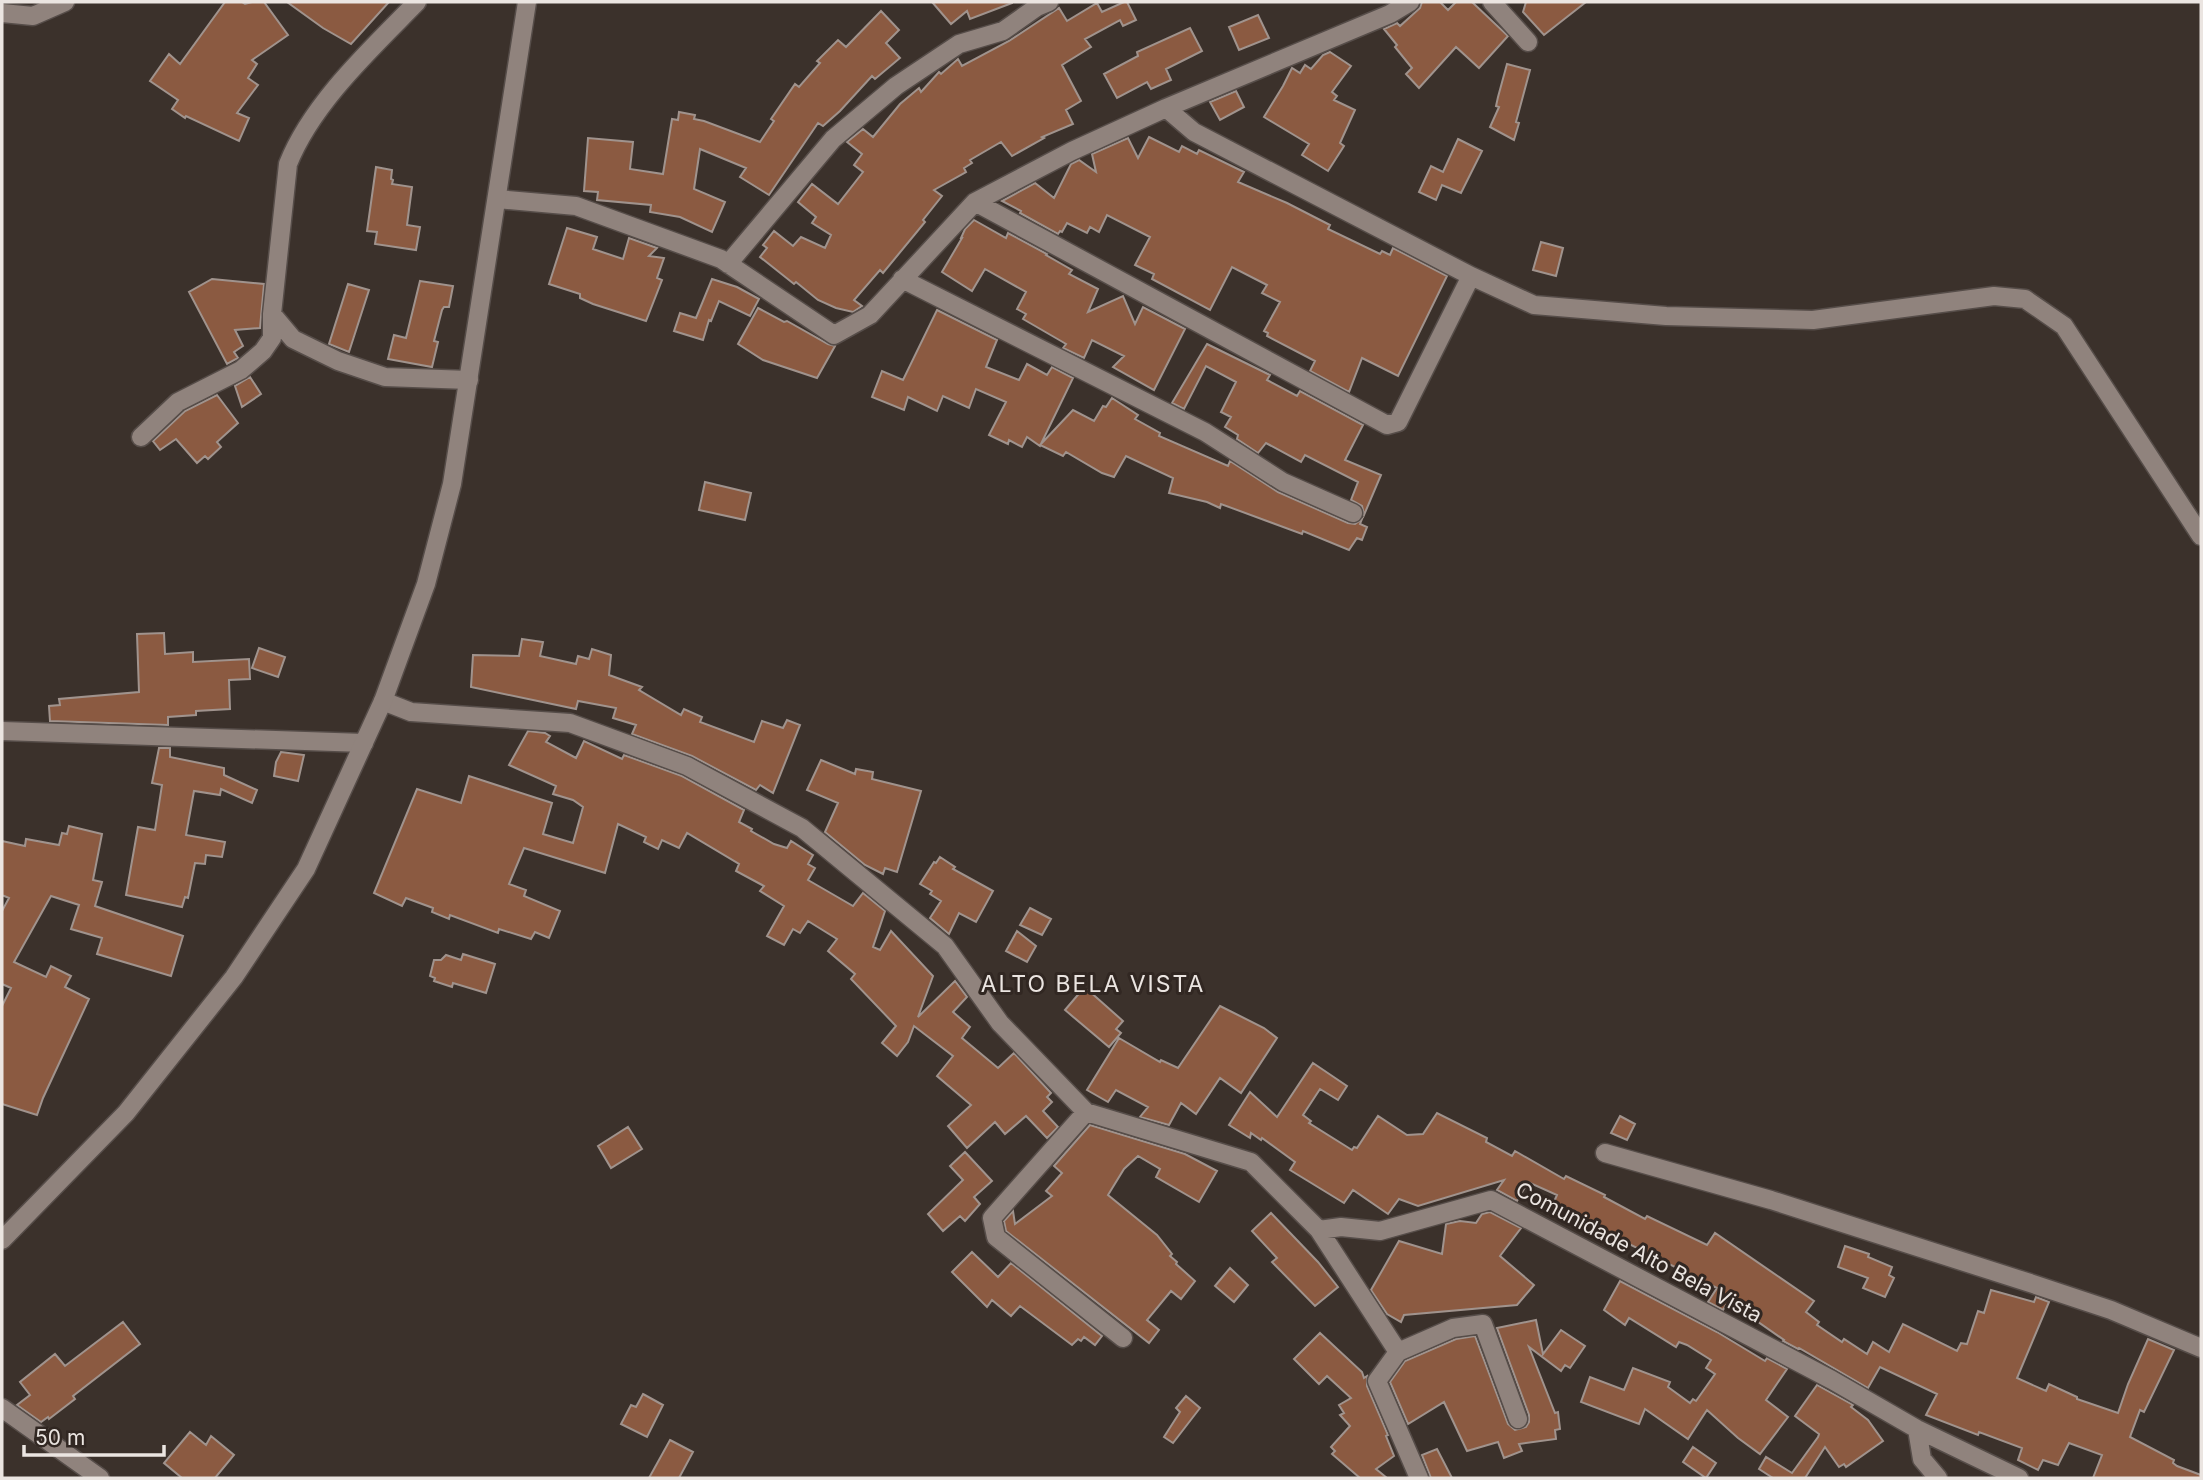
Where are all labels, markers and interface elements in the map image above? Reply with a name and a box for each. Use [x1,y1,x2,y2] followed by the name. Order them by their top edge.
[981,970,1205,998] district label: ALTO BELA VISTA
[1512,1176,1766,1328] street label: Comunidade Alto Bela Vista
[24,1414,164,1458] scale bar
[35,1425,85,1450] text: 50 m

